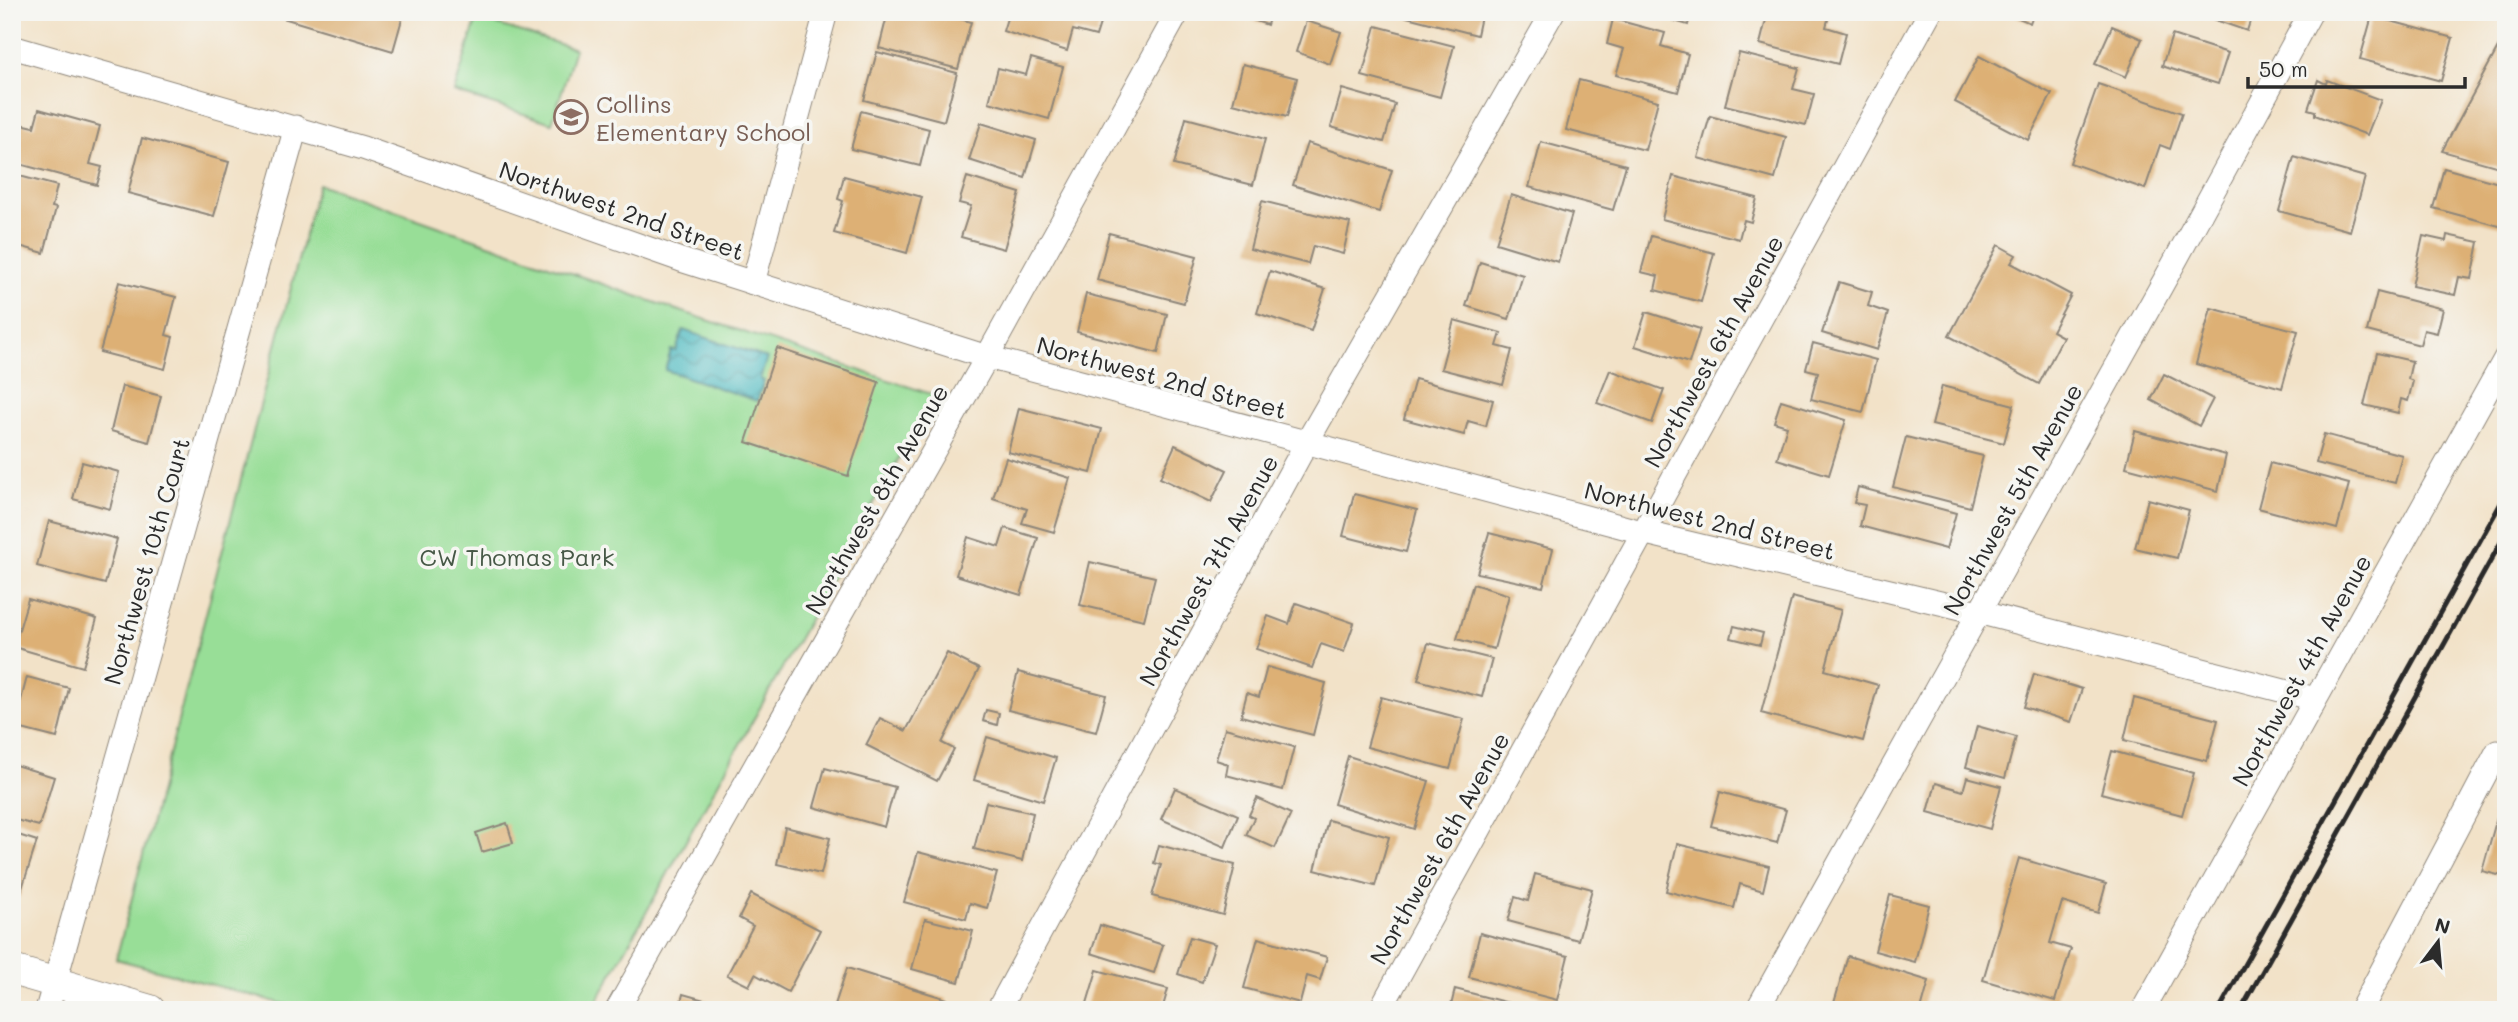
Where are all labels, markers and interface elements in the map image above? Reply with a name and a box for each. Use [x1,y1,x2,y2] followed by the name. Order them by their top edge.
[2248,46,2466,90] scale bar
[2259,55,2308,82] text: 50 m
[596,88,811,147] place label: Collins Elementary School
[552,98,590,136] school or university icon: Collins Elementary School
[495,153,749,267] street label: Northwest 2nd Street
[1636,229,1790,473] street label: Northwest 6th Avenue
[1034,329,1290,425] street label: Northwest 2nd Street
[797,378,955,620] street label: Northwest 8th Avenue
[1935,378,2089,620] street label: Northwest 5th Avenue
[96,434,196,688] street label: Northwest 10th Court
[1132,449,1284,691] street label: Northwest 7th Avenue
[1581,474,1839,566] street label: Northwest 2nd Street
[420,541,614,572] park label: CW Thomas Park
[2224,549,2378,791] street label: Northwest 4th Avenue
[1362,726,1516,970] street label: Northwest 6th Avenue
[2402,906,2472,976] north arrow
[2432,911,2453,939] text: N

